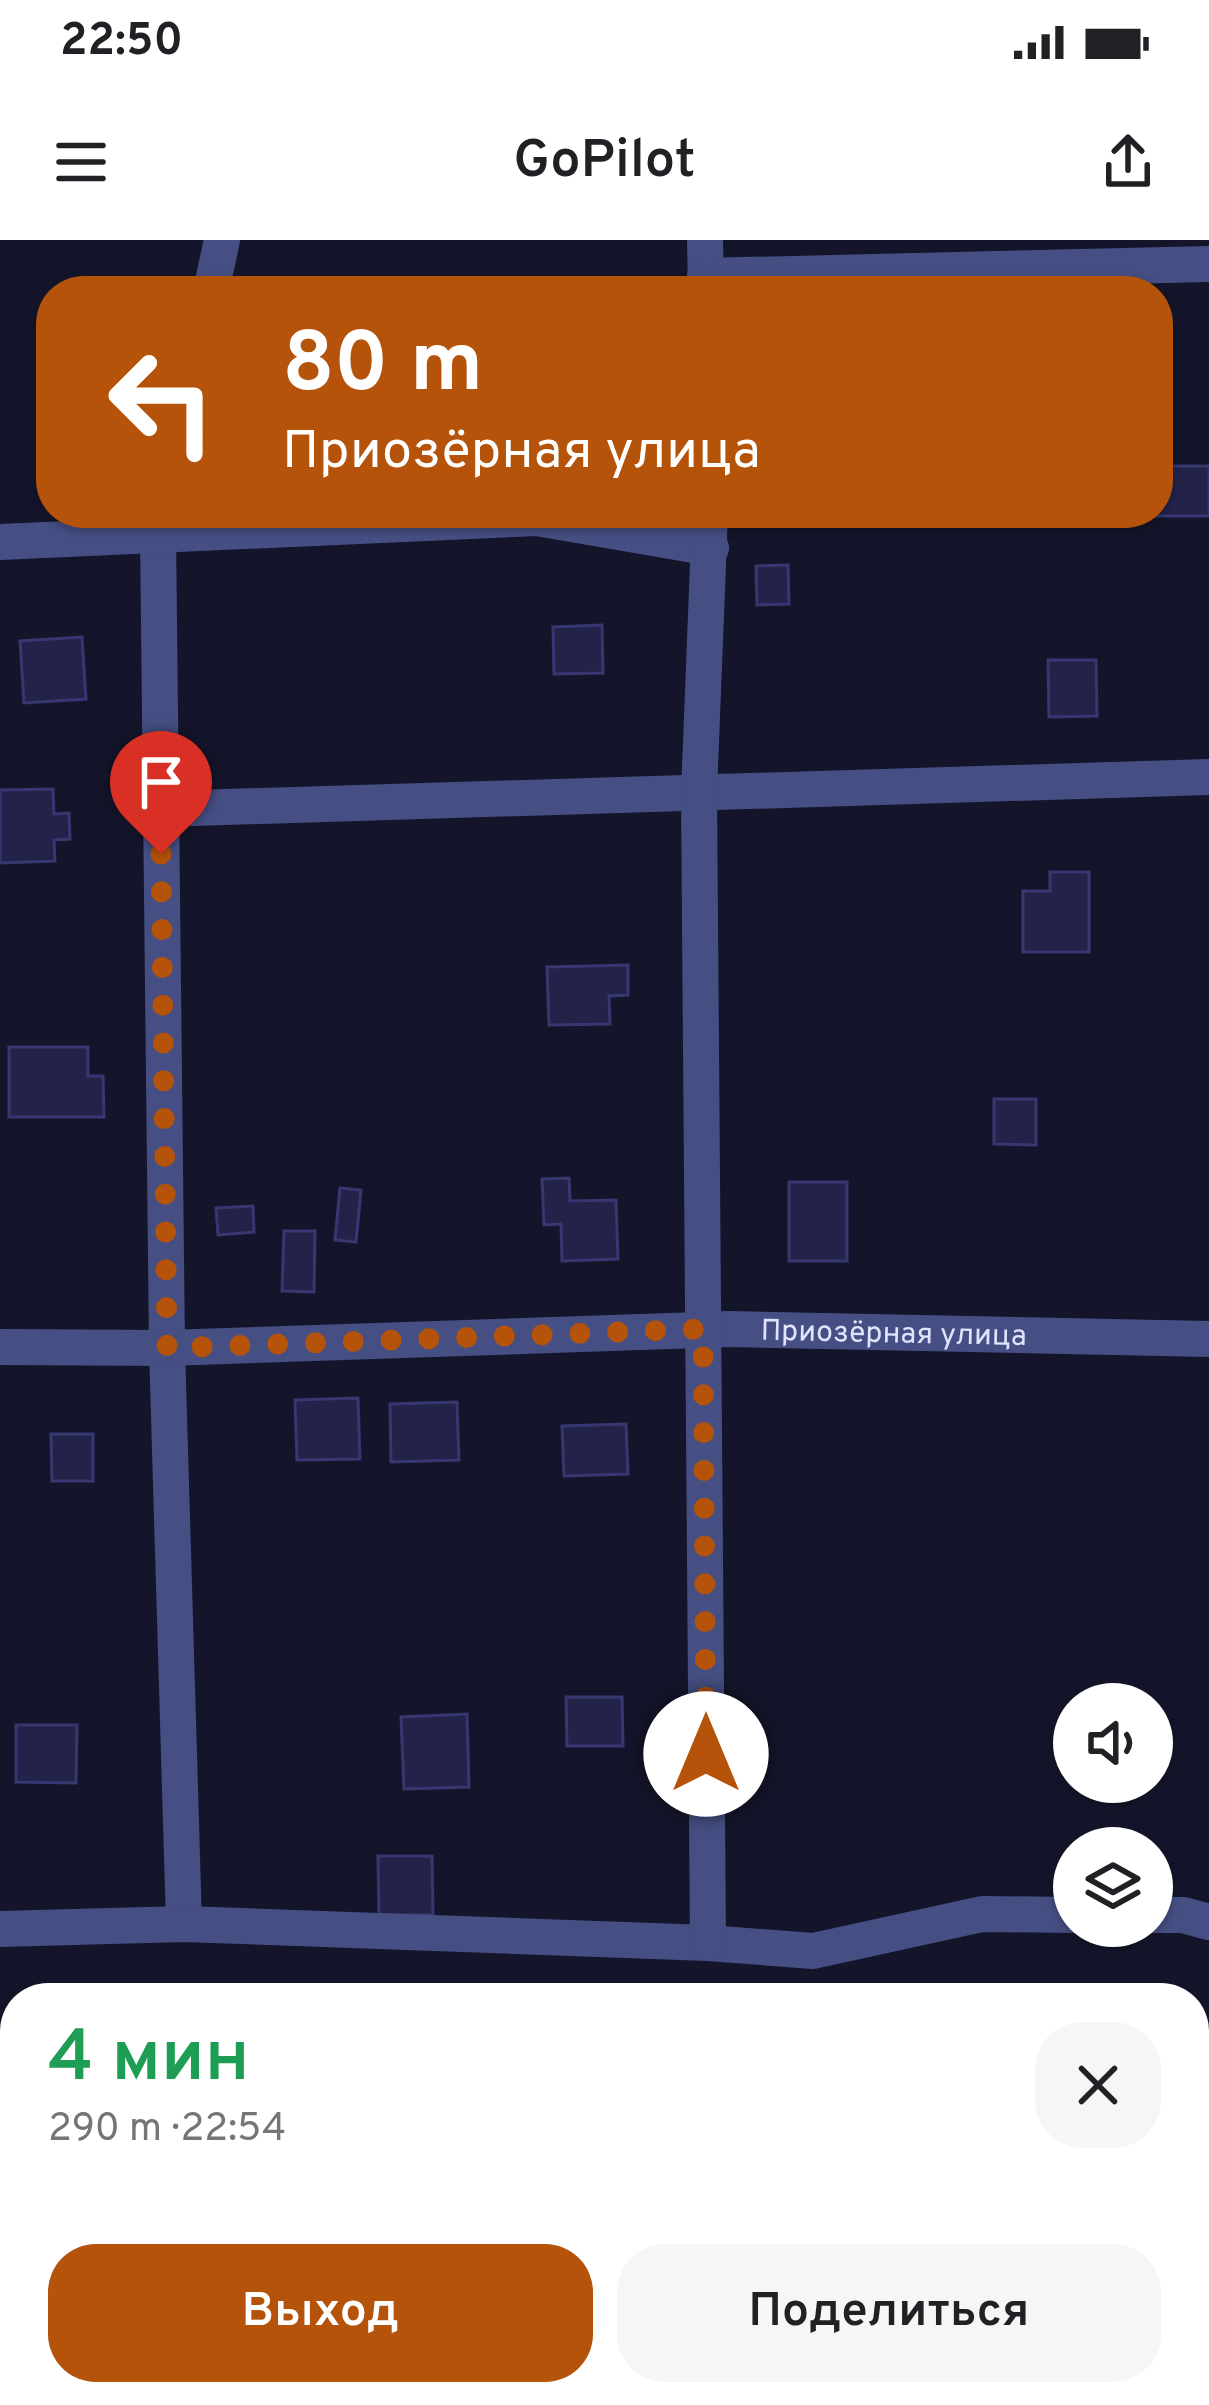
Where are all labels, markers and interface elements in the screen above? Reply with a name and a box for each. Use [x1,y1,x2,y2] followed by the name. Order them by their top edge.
[60,14,183,71] text: 22:50
[513,128,696,197] text: GoPilot
[48,129,114,195] icon: menu
[1095,129,1161,195] icon: share
[282,315,483,421] text: 80 m
[84,324,240,480] icon: left
[282,419,761,488] text: Приозёрная улица
[110,731,212,854] pin
[128,749,194,815] icon: arrive
[760,1314,1027,1356] street label: Приозёрная улица
[1053,1683,1173,1947] map controls
[1053,1683,1173,1803] button: sound
[643,1691,769,1817] position arrow
[1053,1827,1173,1947] button: layers
[48,2015,250,2107] text: 4 мин
[1035,2022,1161,2148] button: close
[48,2106,286,2155] text: 290 m · 22:54
[48,2244,593,2382] button: Выход
[617,2244,1161,2382] button: Поделиться

